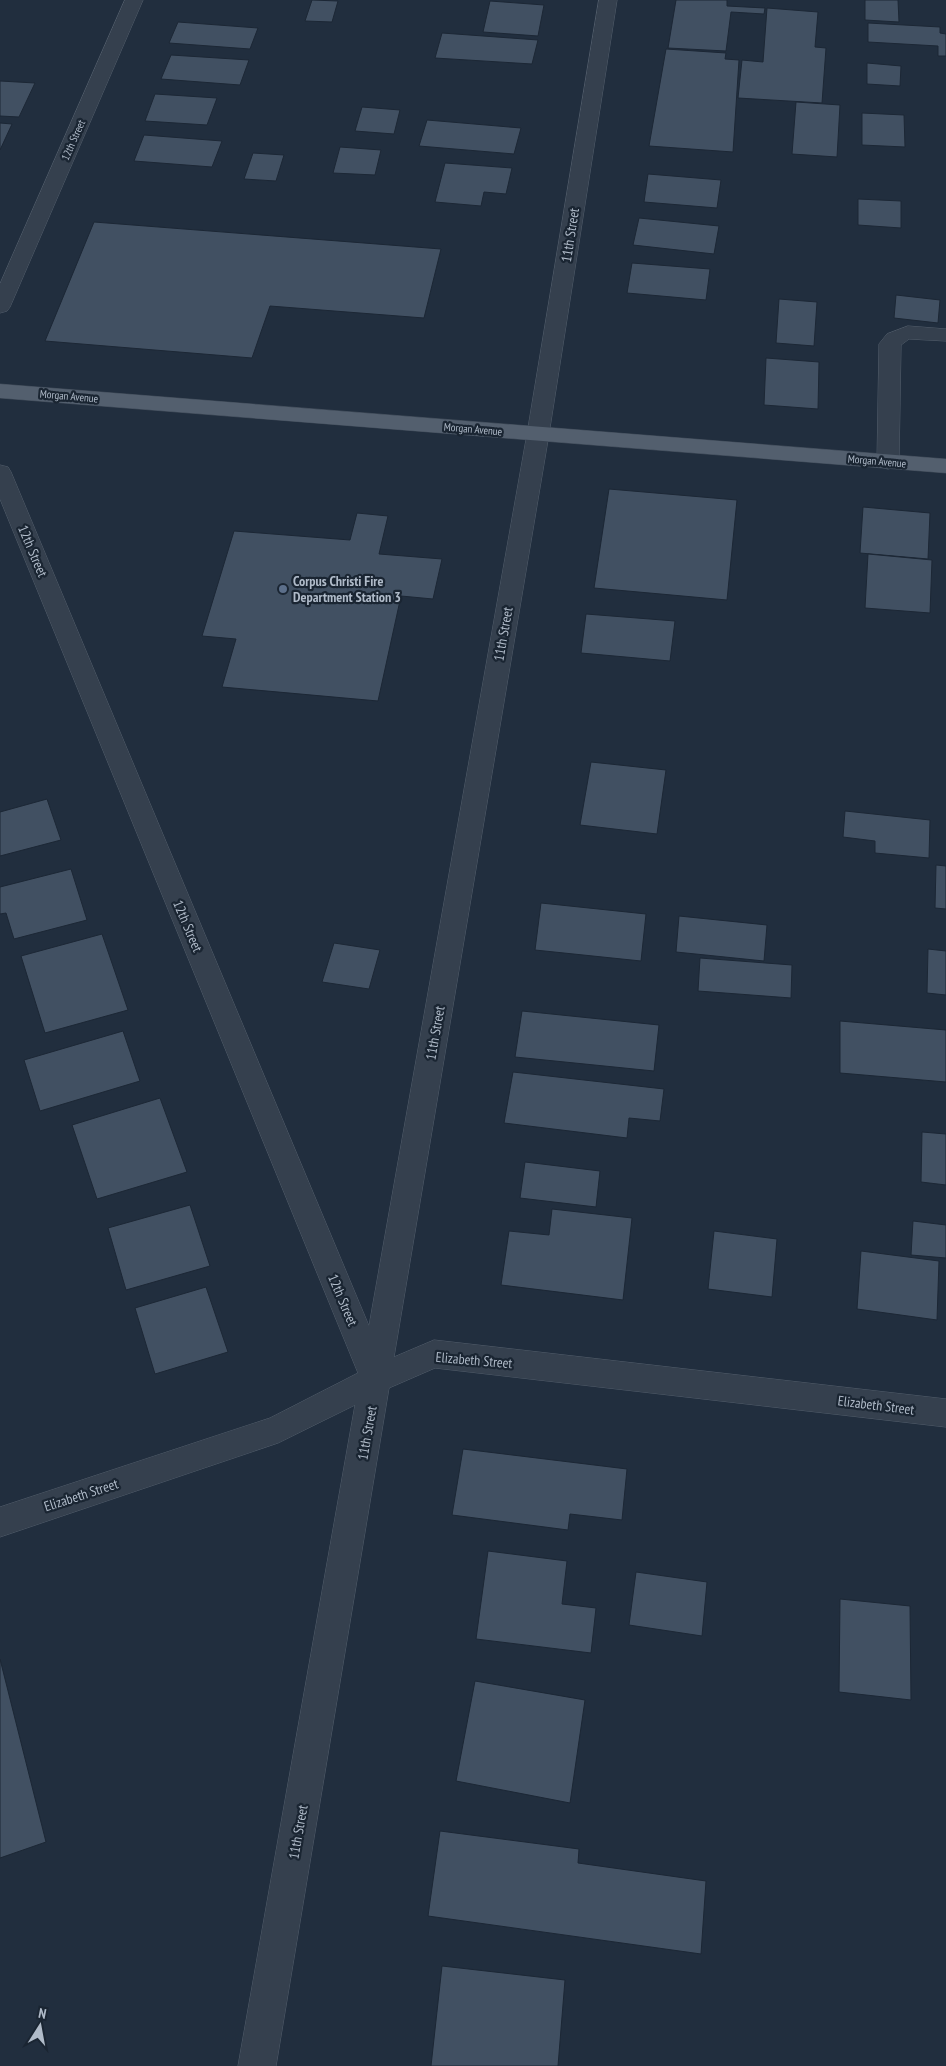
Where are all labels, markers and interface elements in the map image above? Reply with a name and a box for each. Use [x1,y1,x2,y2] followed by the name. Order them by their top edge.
[58,118,88,162] street label: 12th Street
[557,207,583,263] street label: 11th Street
[39,386,99,406] street label: Morgan Avenue
[443,419,503,439] street label: Morgan Avenue
[847,451,907,471] street label: Morgan Avenue
[14,522,52,580] street label: 12th Street
[293,572,401,606] place label: Corpus Christi Fire Department Station 3
[277,583,289,595] marker: Corpus Christi Fire Department Station 3
[489,605,517,662] street label: 11th Street
[169,897,207,955] street label: 12th Street
[421,1004,449,1061] street label: 11th Street
[324,1271,362,1329] street label: 12th Street
[435,1348,513,1372] street label: Elizabeth Street
[837,1391,915,1419] street label: Elizabeth Street
[353,1404,381,1461] street label: 11th Street
[42,1475,120,1515] street label: Elizabeth Street
[284,1803,312,1860] street label: 11th Street
[15,2001,65,2051] north arrow
[37,2004,48,2023] text: N

